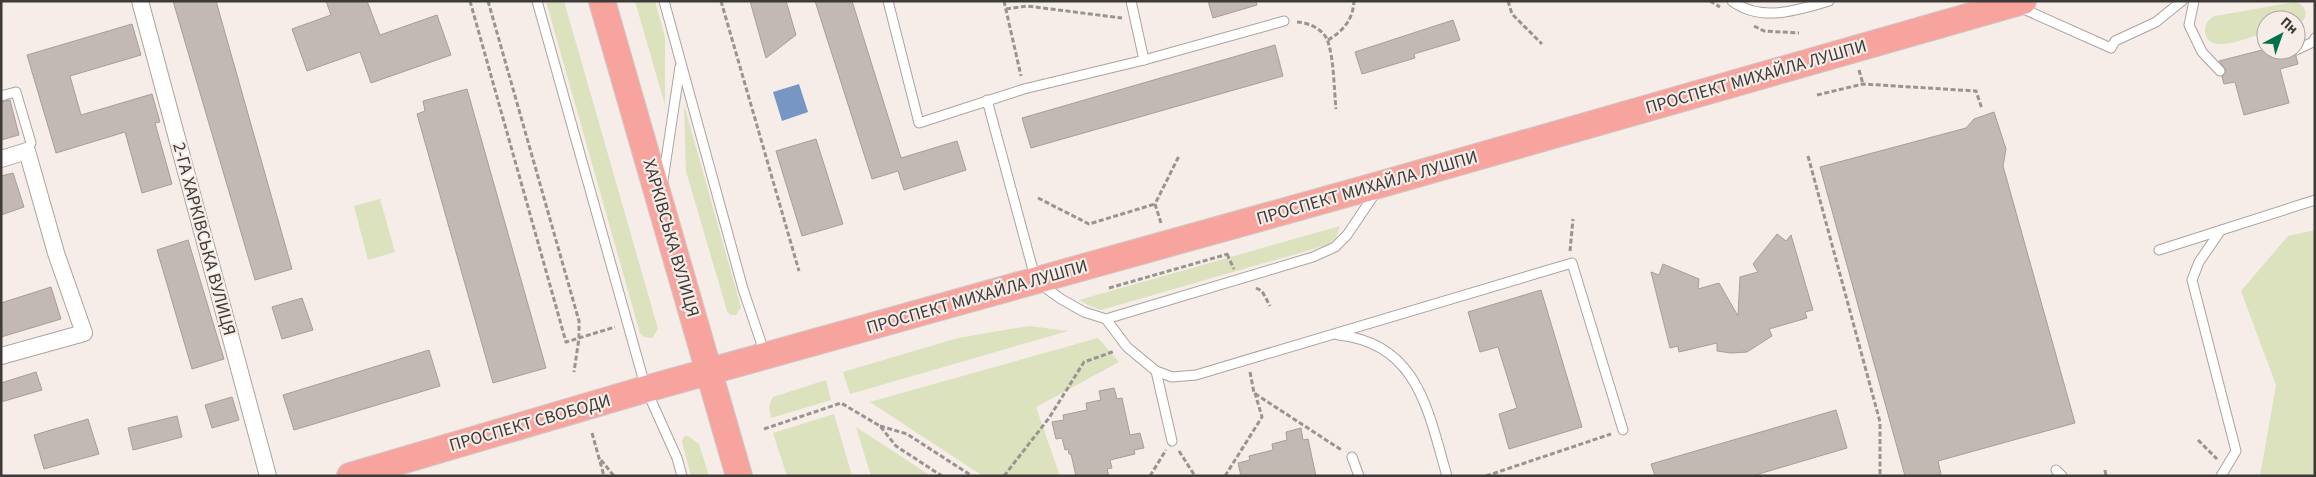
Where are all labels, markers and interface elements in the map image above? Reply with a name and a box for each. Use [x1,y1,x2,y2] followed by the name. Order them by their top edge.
[2256,10,2306,60] north arrow
[2276,13,2302,39] text: Пн
[1642,33,1870,121] street label: ПРОСПЕКТ МИХАЙЛА ЛУШПИ
[166,140,242,338] street label: 2-ГА ХАРКІВСЬКА ВУЛИЦЯ
[1253,144,1481,232] street label: ПРОСПЕКТ МИХАЙЛА ЛУШПИ
[636,156,706,320] street label: ХАРКІВСЬКА ВУЛИЦЯ
[863,253,1091,341] street label: ПРОСПЕКТ МИХАЙЛА ЛУШПИ
[446,388,614,458] street label: ПРОСПЕКТ СВОБОДИ

